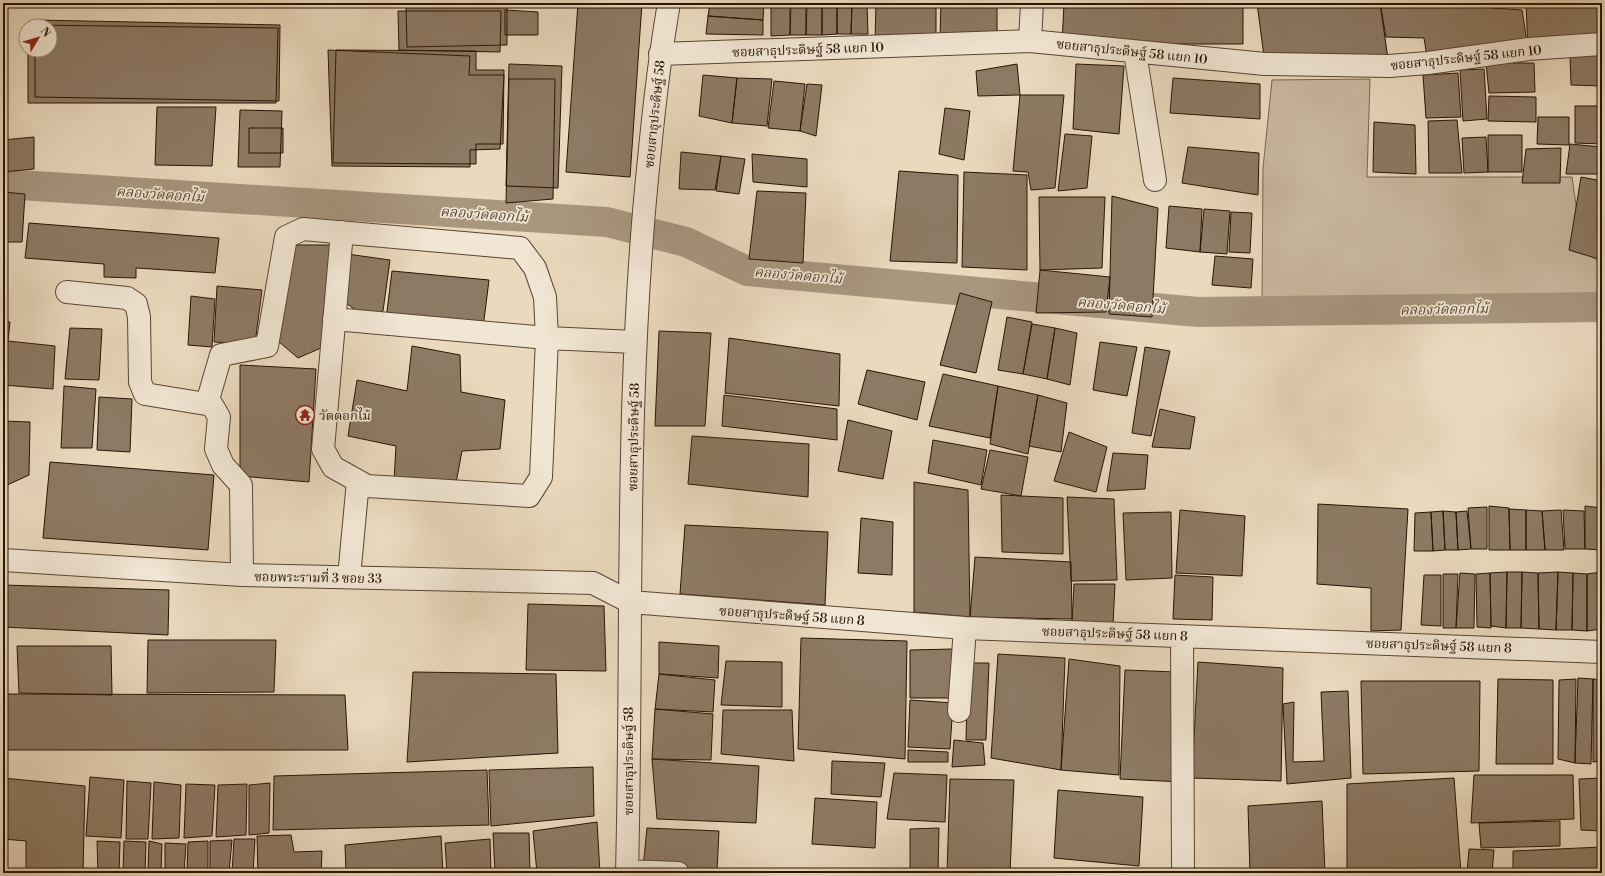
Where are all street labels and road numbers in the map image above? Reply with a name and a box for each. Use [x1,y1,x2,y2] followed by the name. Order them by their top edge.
[1056,36,1209,68] street label: ซอยสาธุประดิษฐ์ 58 แยก 10
[732,39,885,61] street label: ซอยสาธุประดิษฐ์ 58 แยก 10
[1390,42,1543,74] street label: ซอยสาธุประดิษฐ์ 58 แยก 10
[641,59,669,169] street label: ซอยสาธุประดิษฐ์ 58
[625,383,643,491] street label: ซอยสาธุประดิษฐ์ 58
[254,567,382,587] street label: ซอยพระรามที่ 3 ซอย 33
[719,603,865,629] street label: ซอยสาธุประดิษฐ์ 58 แยก 8
[1042,623,1188,645] street label: ซอยสาธุประดิษฐ์ 58 แยก 8
[1366,635,1512,657] street label: ซอยสาธุประดิษฐ์ 58 แยก 8
[621,707,637,815] street label: ซอยสาธุประดิษฐ์ 58

